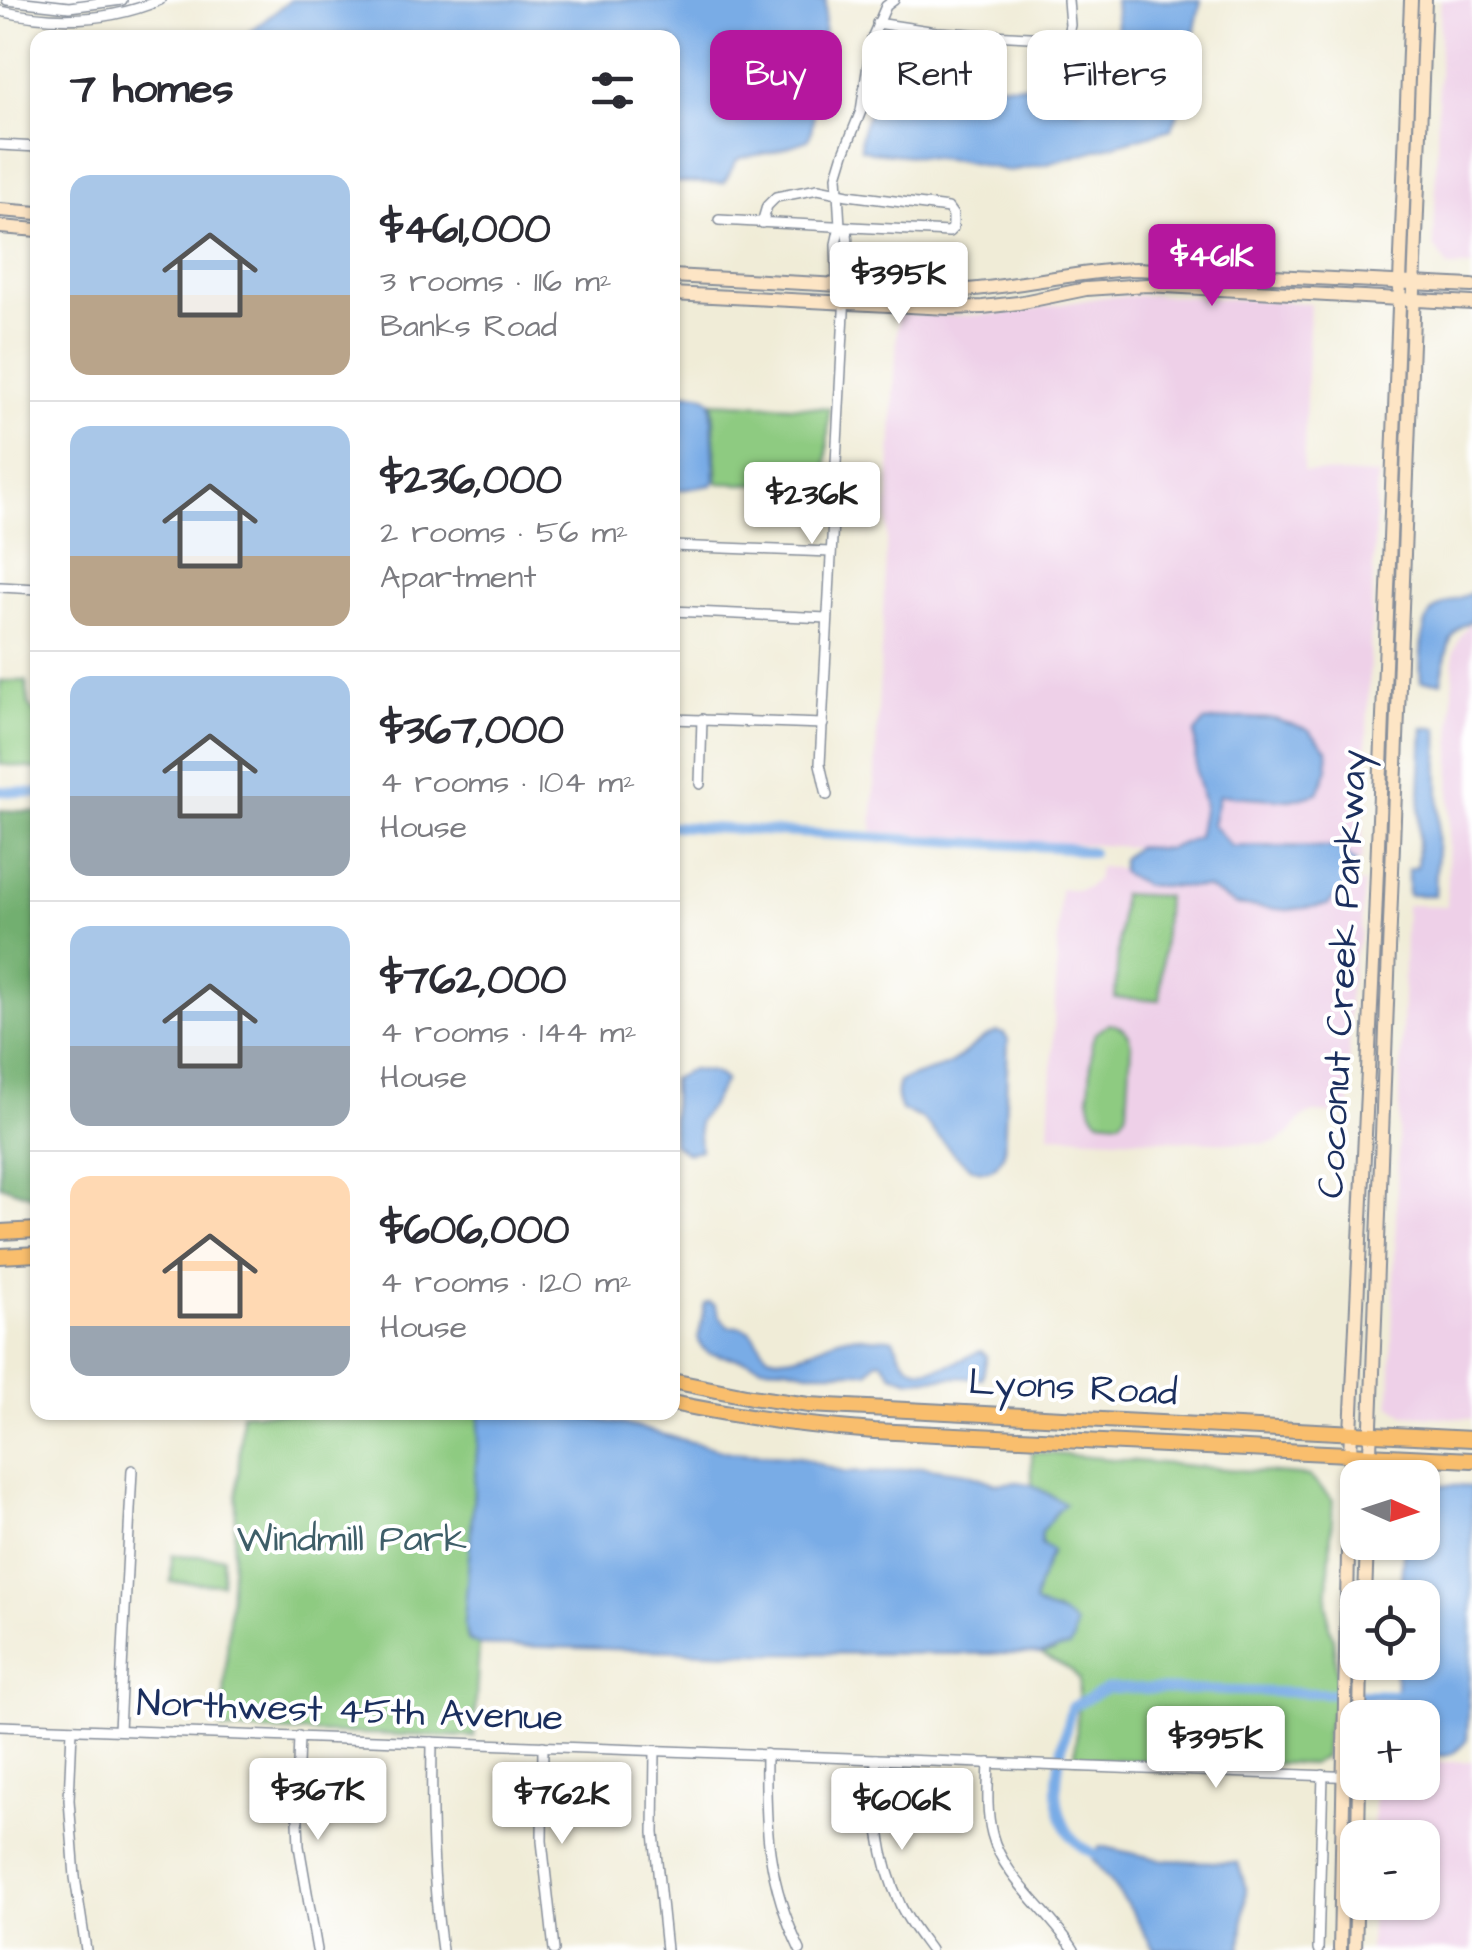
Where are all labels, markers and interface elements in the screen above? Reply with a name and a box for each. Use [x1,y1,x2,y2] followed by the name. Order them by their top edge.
[710,30,842,120] chip: Buy
[862,30,1007,120] chip: Rent
[1027,30,1202,120] chip: Filters
[70,61,234,119] text: 7 homes
[585,63,640,118] icon: filters
[380,201,551,259] text: $461,000
[150,215,270,335] icon: home
[1142,224,1282,309] pin: $461K
[1170,234,1254,279] text: $461K
[829,242,969,327] pin: $395K
[852,252,946,297] text: $395K
[380,259,612,304] text: 3 rooms · 116 m²
[380,304,557,349] text: Banks Road
[380,452,562,510] text: $236,000
[742,462,882,547] pin: $236K
[150,466,270,586] icon: home
[766,472,858,517] text: $236K
[380,510,628,555] text: 2 rooms · 56 m²
[380,555,536,600] text: Apartment
[380,702,564,760] text: $367,000
[150,716,270,836] icon: home
[1305,748,1382,1200] street label: Coconut Creek Parkway
[380,760,635,805] text: 4 rooms · 104 m²
[380,805,467,850] text: House
[380,952,567,1010] text: $762,000
[150,966,270,1086] icon: home
[380,1010,637,1055] text: 4 rooms · 144 m²
[380,1055,467,1100] text: House
[380,1202,570,1260] text: $606,000
[150,1216,270,1336] icon: home
[380,1260,632,1305] text: 4 rooms · 120 m²
[380,1305,467,1350] text: House
[967,1357,1179,1420] street label: Lyons Road
[1340,1460,1440,1560] north arrow
[1340,1460,1440,1920] map controls
[237,1514,467,1566] park label: Windmill Park
[1340,1580,1440,1680] button: locate
[136,1678,564,1744] street label: Northwest 45th Avenue
[1340,1700,1440,1800] button: +
[1146,1706,1286,1791] pin: $395K
[1169,1716,1263,1761] text: $395K
[248,1758,388,1843] pin: $367K
[492,1762,632,1847] pin: $762K
[271,1768,365,1813] text: $367K
[832,1768,972,1853] pin: $606K
[514,1772,610,1817] text: $762K
[853,1778,951,1823] text: $606K
[1340,1820,1440,1920] button: −

